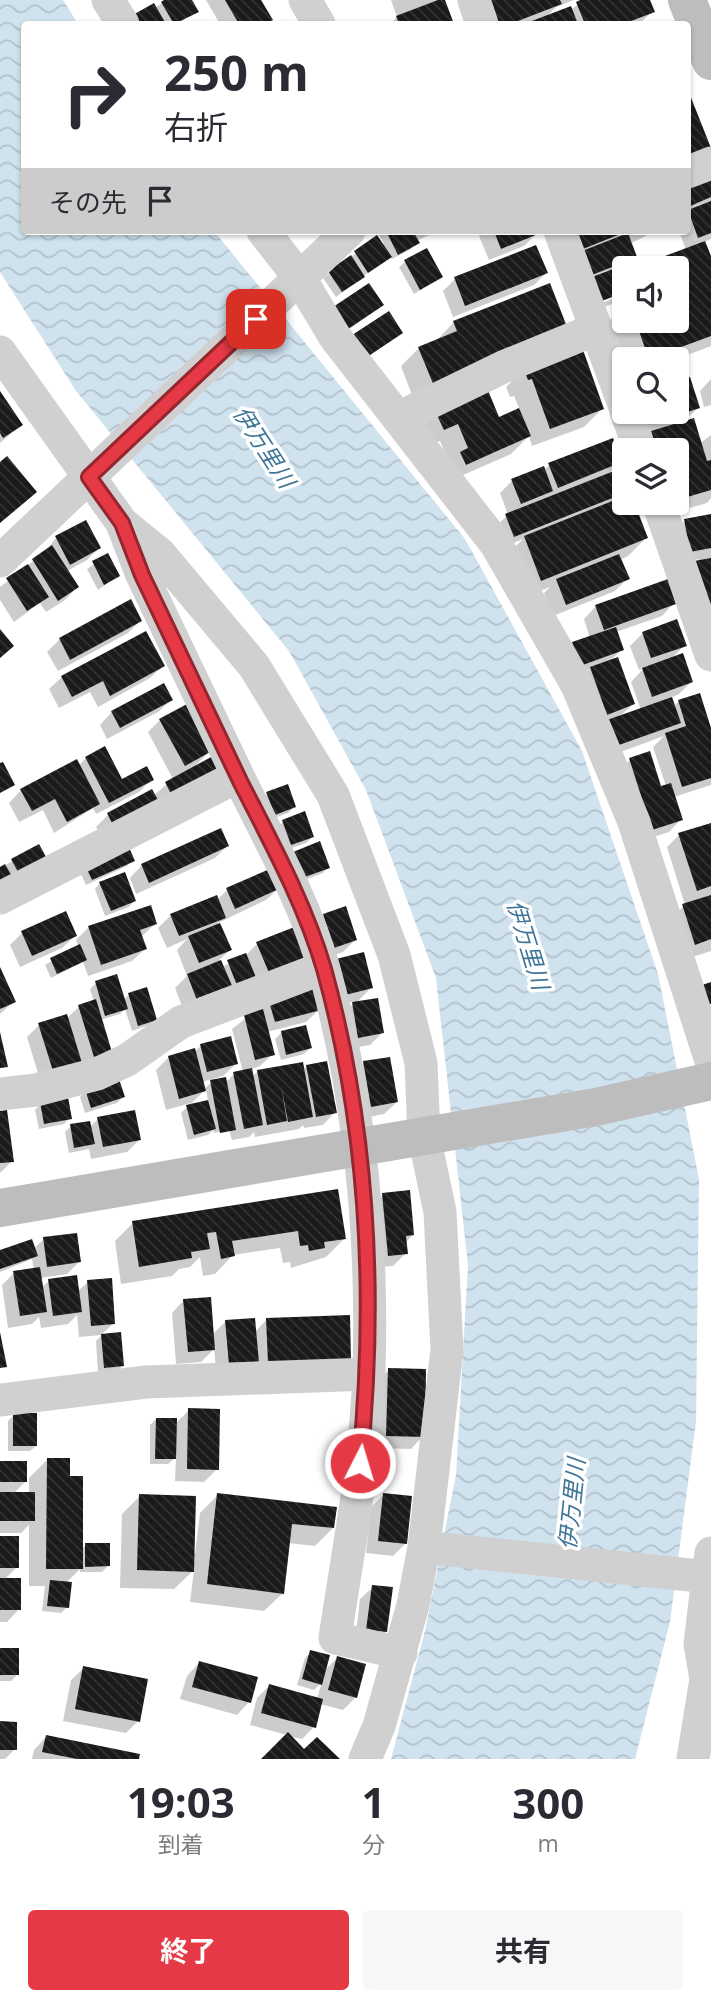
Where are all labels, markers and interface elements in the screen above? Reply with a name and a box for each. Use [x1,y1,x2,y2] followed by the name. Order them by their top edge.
[164,39,309,105] text: 250 m
[49,49,140,140] icon: right
[164,105,228,148] text: 右折
[141,182,179,220] icon: arrive
[49,184,127,220] text: その先
[612,256,689,515] map controls
[612,256,689,333] button: sound
[226,289,286,349] pin
[237,300,275,338] icon: arrive
[612,347,689,424] button: search
[226,399,305,496] water label: 伊万里川
[612,438,689,515] button: layers
[500,896,559,996] water label: 伊万里川
[323,1426,397,1500] position arrow
[550,1453,592,1551] water label: 伊万里川
[127,1773,235,1830] text: 19:03
[361,1773,386,1830] text: 1
[512,1774,584,1831] text: 300
[538,1827,559,1859] text: m
[158,1828,204,1860] text: 到着
[362,1828,385,1860] text: 分
[28,1910,349,1990] button: 終了
[363,1910,683,1990] button: 共有

